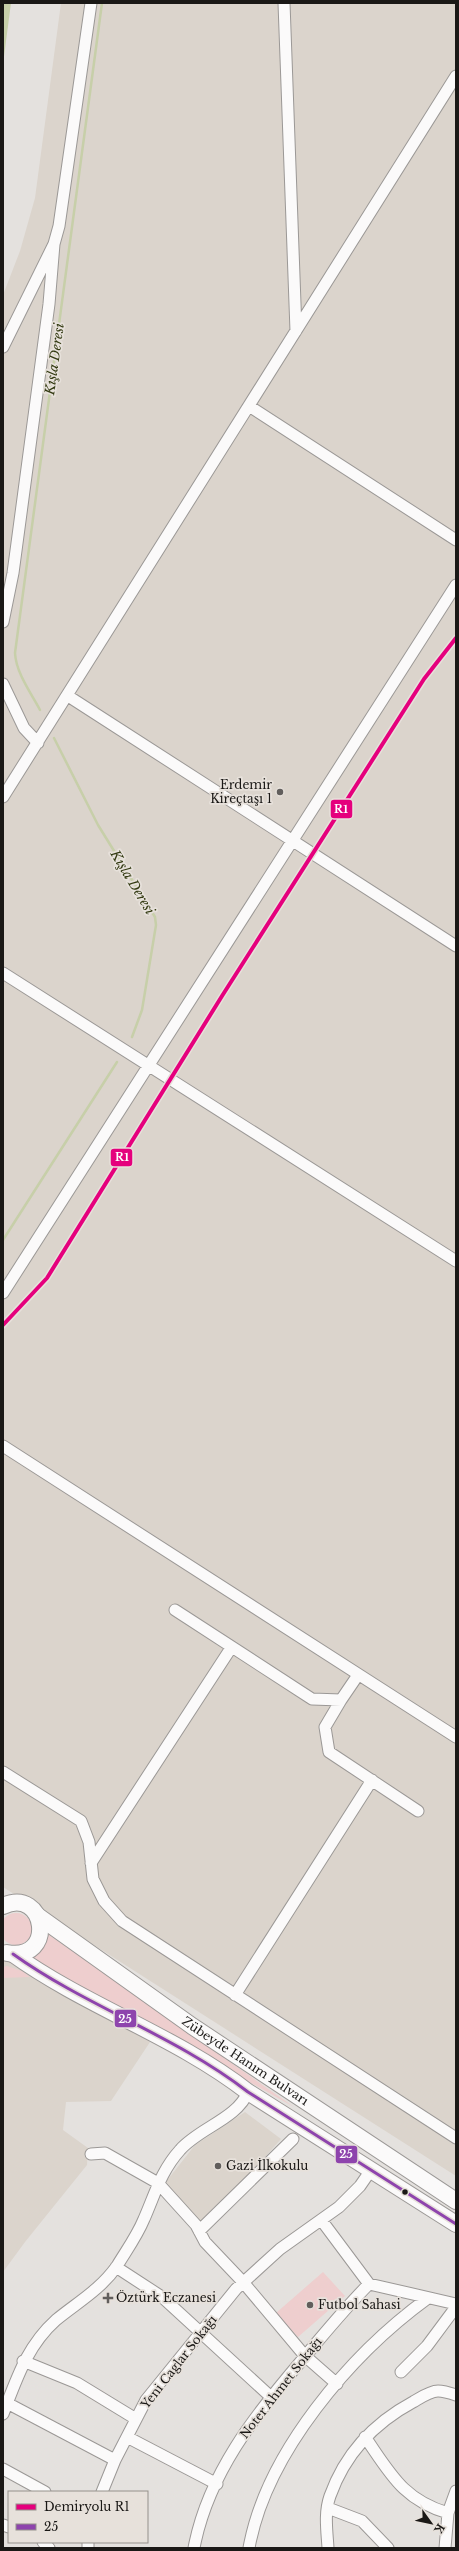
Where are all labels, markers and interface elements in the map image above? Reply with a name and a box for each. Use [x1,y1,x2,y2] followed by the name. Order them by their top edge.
[41,322,68,397] water label: Kışla Deresi
[210,777,272,806] place label: Erdemir Kireçtaşı 1
[275,787,285,797] marker: Erdemir Kireçtaşı 1
[330,799,353,819] line badge: R1
[334,802,348,816] text: R1
[106,846,159,918] water label: Kışla Deresi
[110,1148,133,1167] line badge: R1
[115,1150,129,1164] text: R1
[114,2009,137,2028] line badge: 25
[118,2012,132,2026] text: 25
[179,2013,312,2108] street label: Zübeyde Hanım Bulvarı
[335,2145,358,2164] line badge: 25
[339,2147,353,2161] text: 25
[226,2157,308,2173] place label: Gazi İlkokulu
[213,2161,223,2171] marker: Gazi İlkokulu
[400,2187,410,2197] unlabelled marker
[116,2289,216,2305] place label: Öztürk Eczanesi
[103,2293,113,2303] marker: Öztürk Eczanesi
[318,2297,401,2312] place label: Futbol Sahasi
[305,2300,315,2310] marker: Futbol Sahasi
[137,2312,220,2412] street label: Yeni Caglar Sokağı
[236,2334,325,2441] street label: Noter Ahmet Sokağı
[8,2491,148,2543] legend
[44,2499,130,2514] text: Demiryolu R1
[411,2503,451,2543] north arrow
[44,2519,58,2534] text: 25
[431,2521,448,2537] text: K

